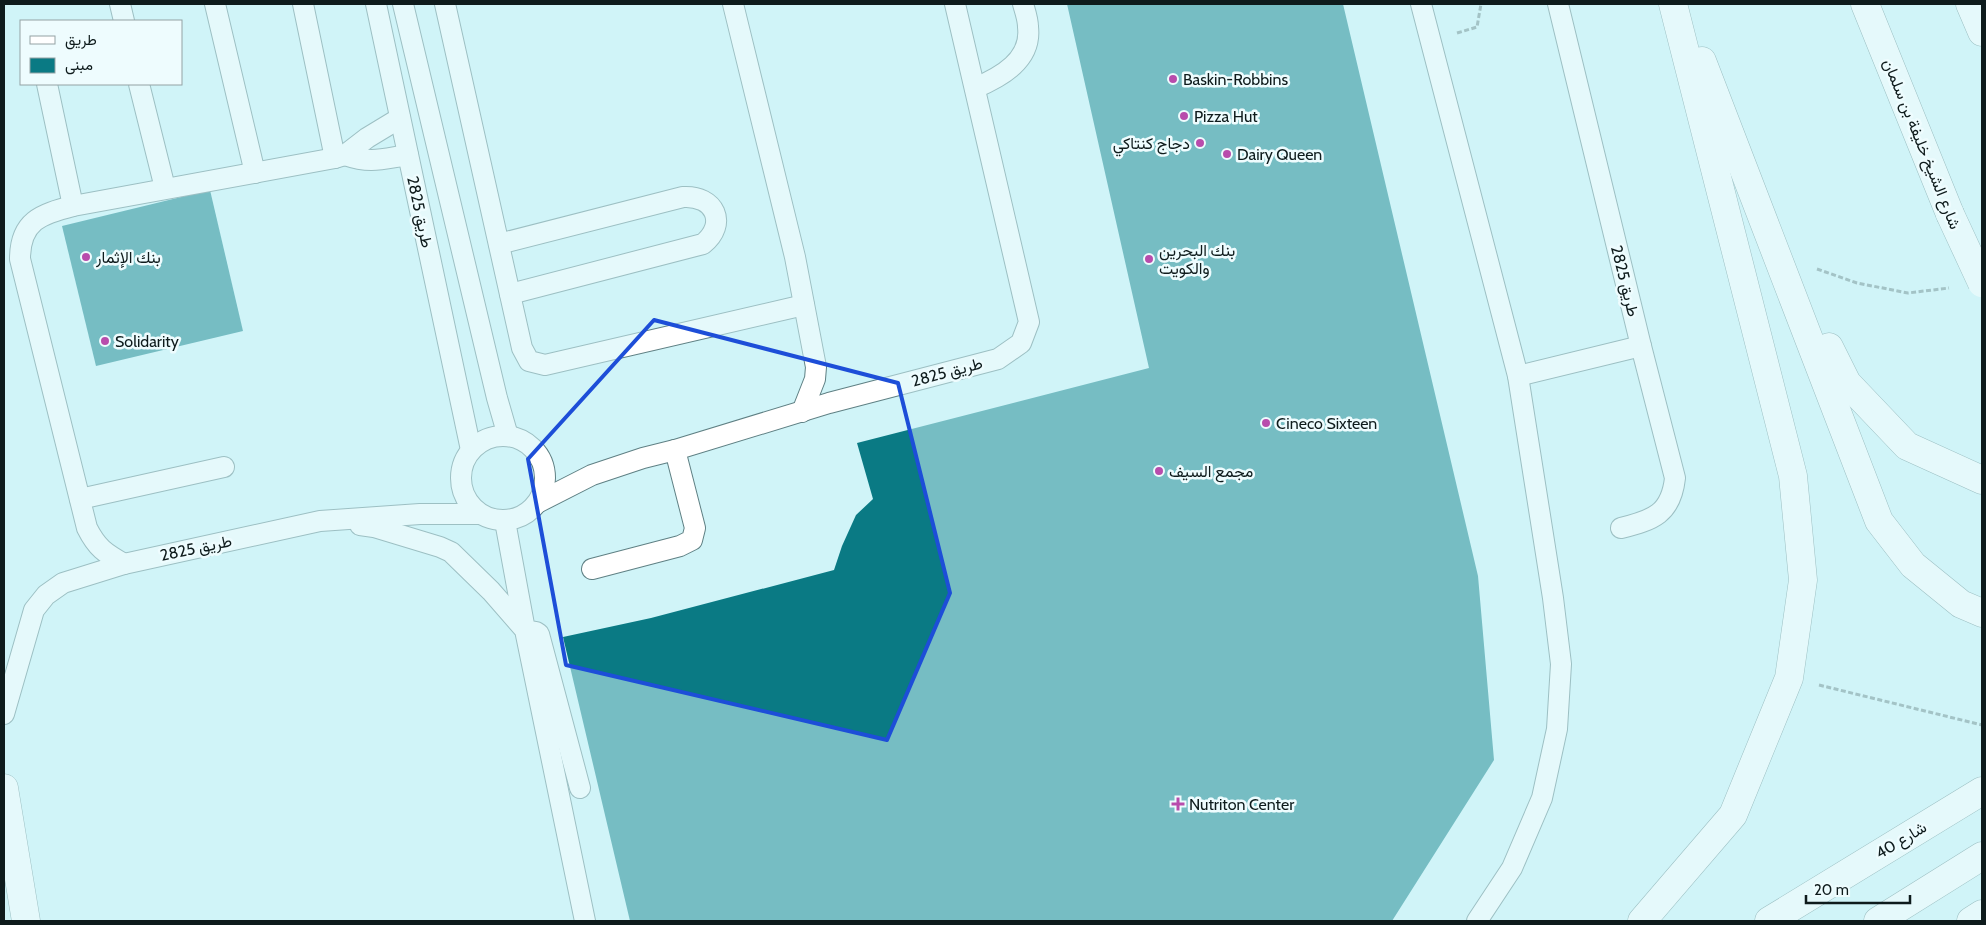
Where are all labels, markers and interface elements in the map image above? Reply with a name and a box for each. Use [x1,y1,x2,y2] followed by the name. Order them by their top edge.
[20,20,182,85] legend
[65,31,97,50] text: طريق
[65,56,93,75] text: مبنى
[1877,56,1965,233] street label: شارع الشيخ خليفة بن سلمان
[1183,70,1288,89] place label: Baskin-Robbins
[1167,73,1179,85] marker: Baskin-Robbins
[1194,107,1258,126] place label: Pizza Hut
[1178,110,1190,122] marker: Pizza Hut
[1113,134,1190,157] place label: دجاج كنتاكي
[1194,137,1206,149] marker: دجاج كنتاكي
[1237,145,1322,164] place label: Dairy Queen
[1221,148,1233,160] marker: Dairy Queen
[402,174,437,250] street label: طريق 2825
[1159,241,1235,279] place label: بنك البحرين والكويت
[1606,243,1643,319] street label: طريق 2825
[95,248,161,268] place label: بنك الإثمار
[80,251,92,263] marker: بنك الإثمار
[1143,253,1155,265] marker: بنك البحرين والكويت
[115,332,179,351] place label: Solidarity
[99,335,111,347] marker: Solidarity
[909,353,985,392] street label: طريق 2825
[1276,414,1377,433] place label: Cineco Sixteen
[1260,417,1272,429] marker: Cineco Sixteen
[1169,462,1253,483] place label: مجمع السيف
[1153,465,1165,477] marker: مجمع السيف
[158,531,234,566] street label: طريق 2825
[1189,795,1295,814] place label: Nutriton Center
[1171,797,1185,811] marker: Nutriton Center
[1872,817,1931,864] street label: شارع 40
[1806,872,1910,904] scale bar
[1814,881,1849,899] text: 20 m

